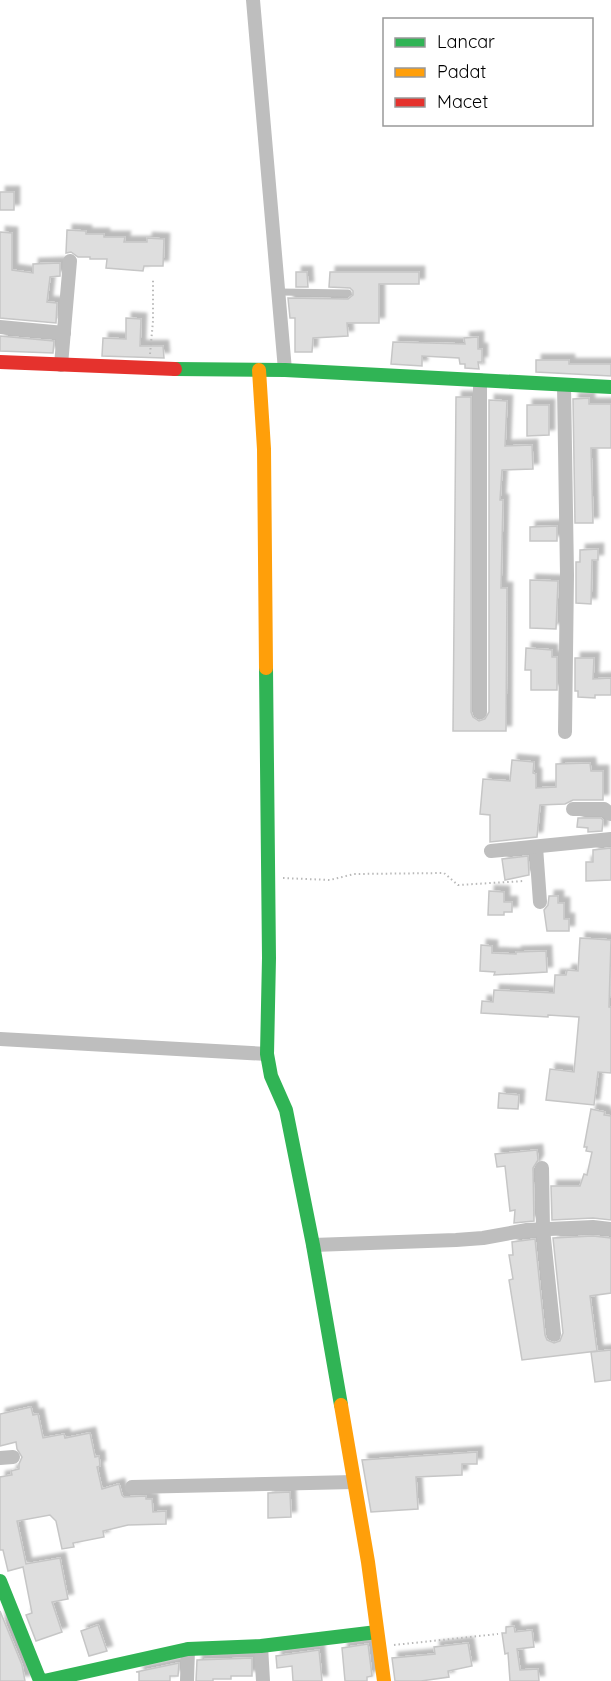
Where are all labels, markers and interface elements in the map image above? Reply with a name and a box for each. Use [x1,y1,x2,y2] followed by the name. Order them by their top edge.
[383,18,593,126] legend
[437,30,495,53] text: Lancar
[437,60,486,83] text: Padat
[437,90,488,113] text: Macet

